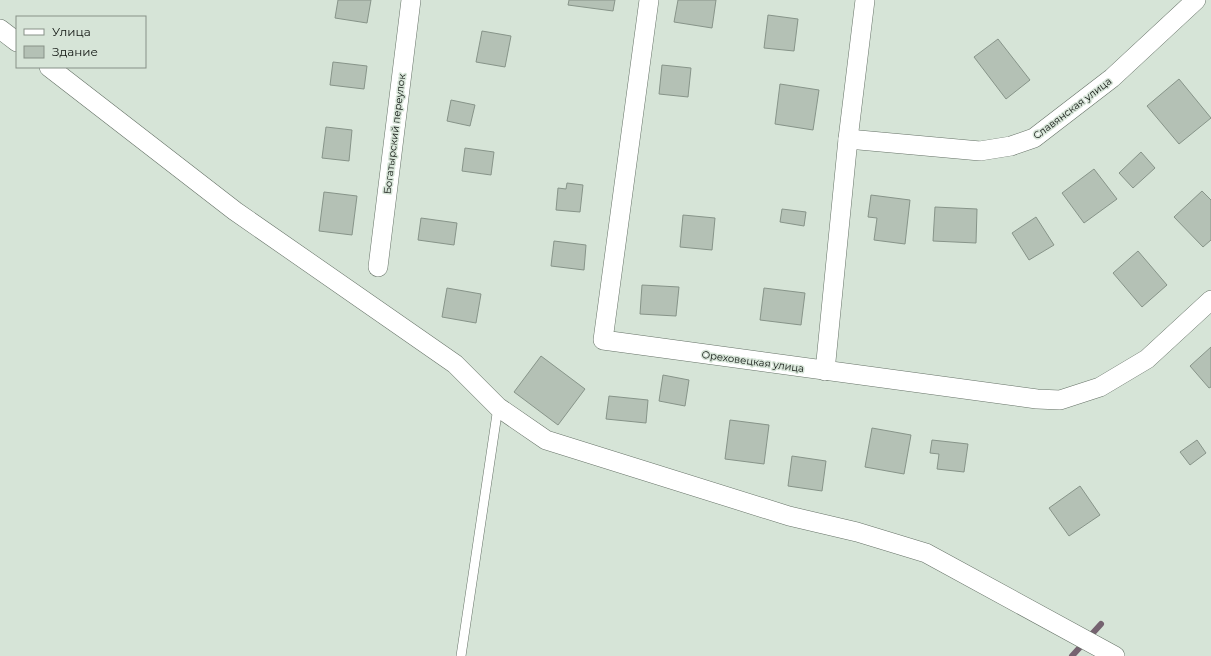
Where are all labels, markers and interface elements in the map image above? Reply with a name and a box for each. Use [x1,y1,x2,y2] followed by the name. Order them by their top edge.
[16,16,146,68] legend
[52,24,91,39] text: Улица
[52,44,98,59] text: Здание
[381,73,408,195] street label: Богатырский переулок
[1030,75,1114,142] street label: Славянская улица
[701,348,805,375] street label: Ореховецкая улица

